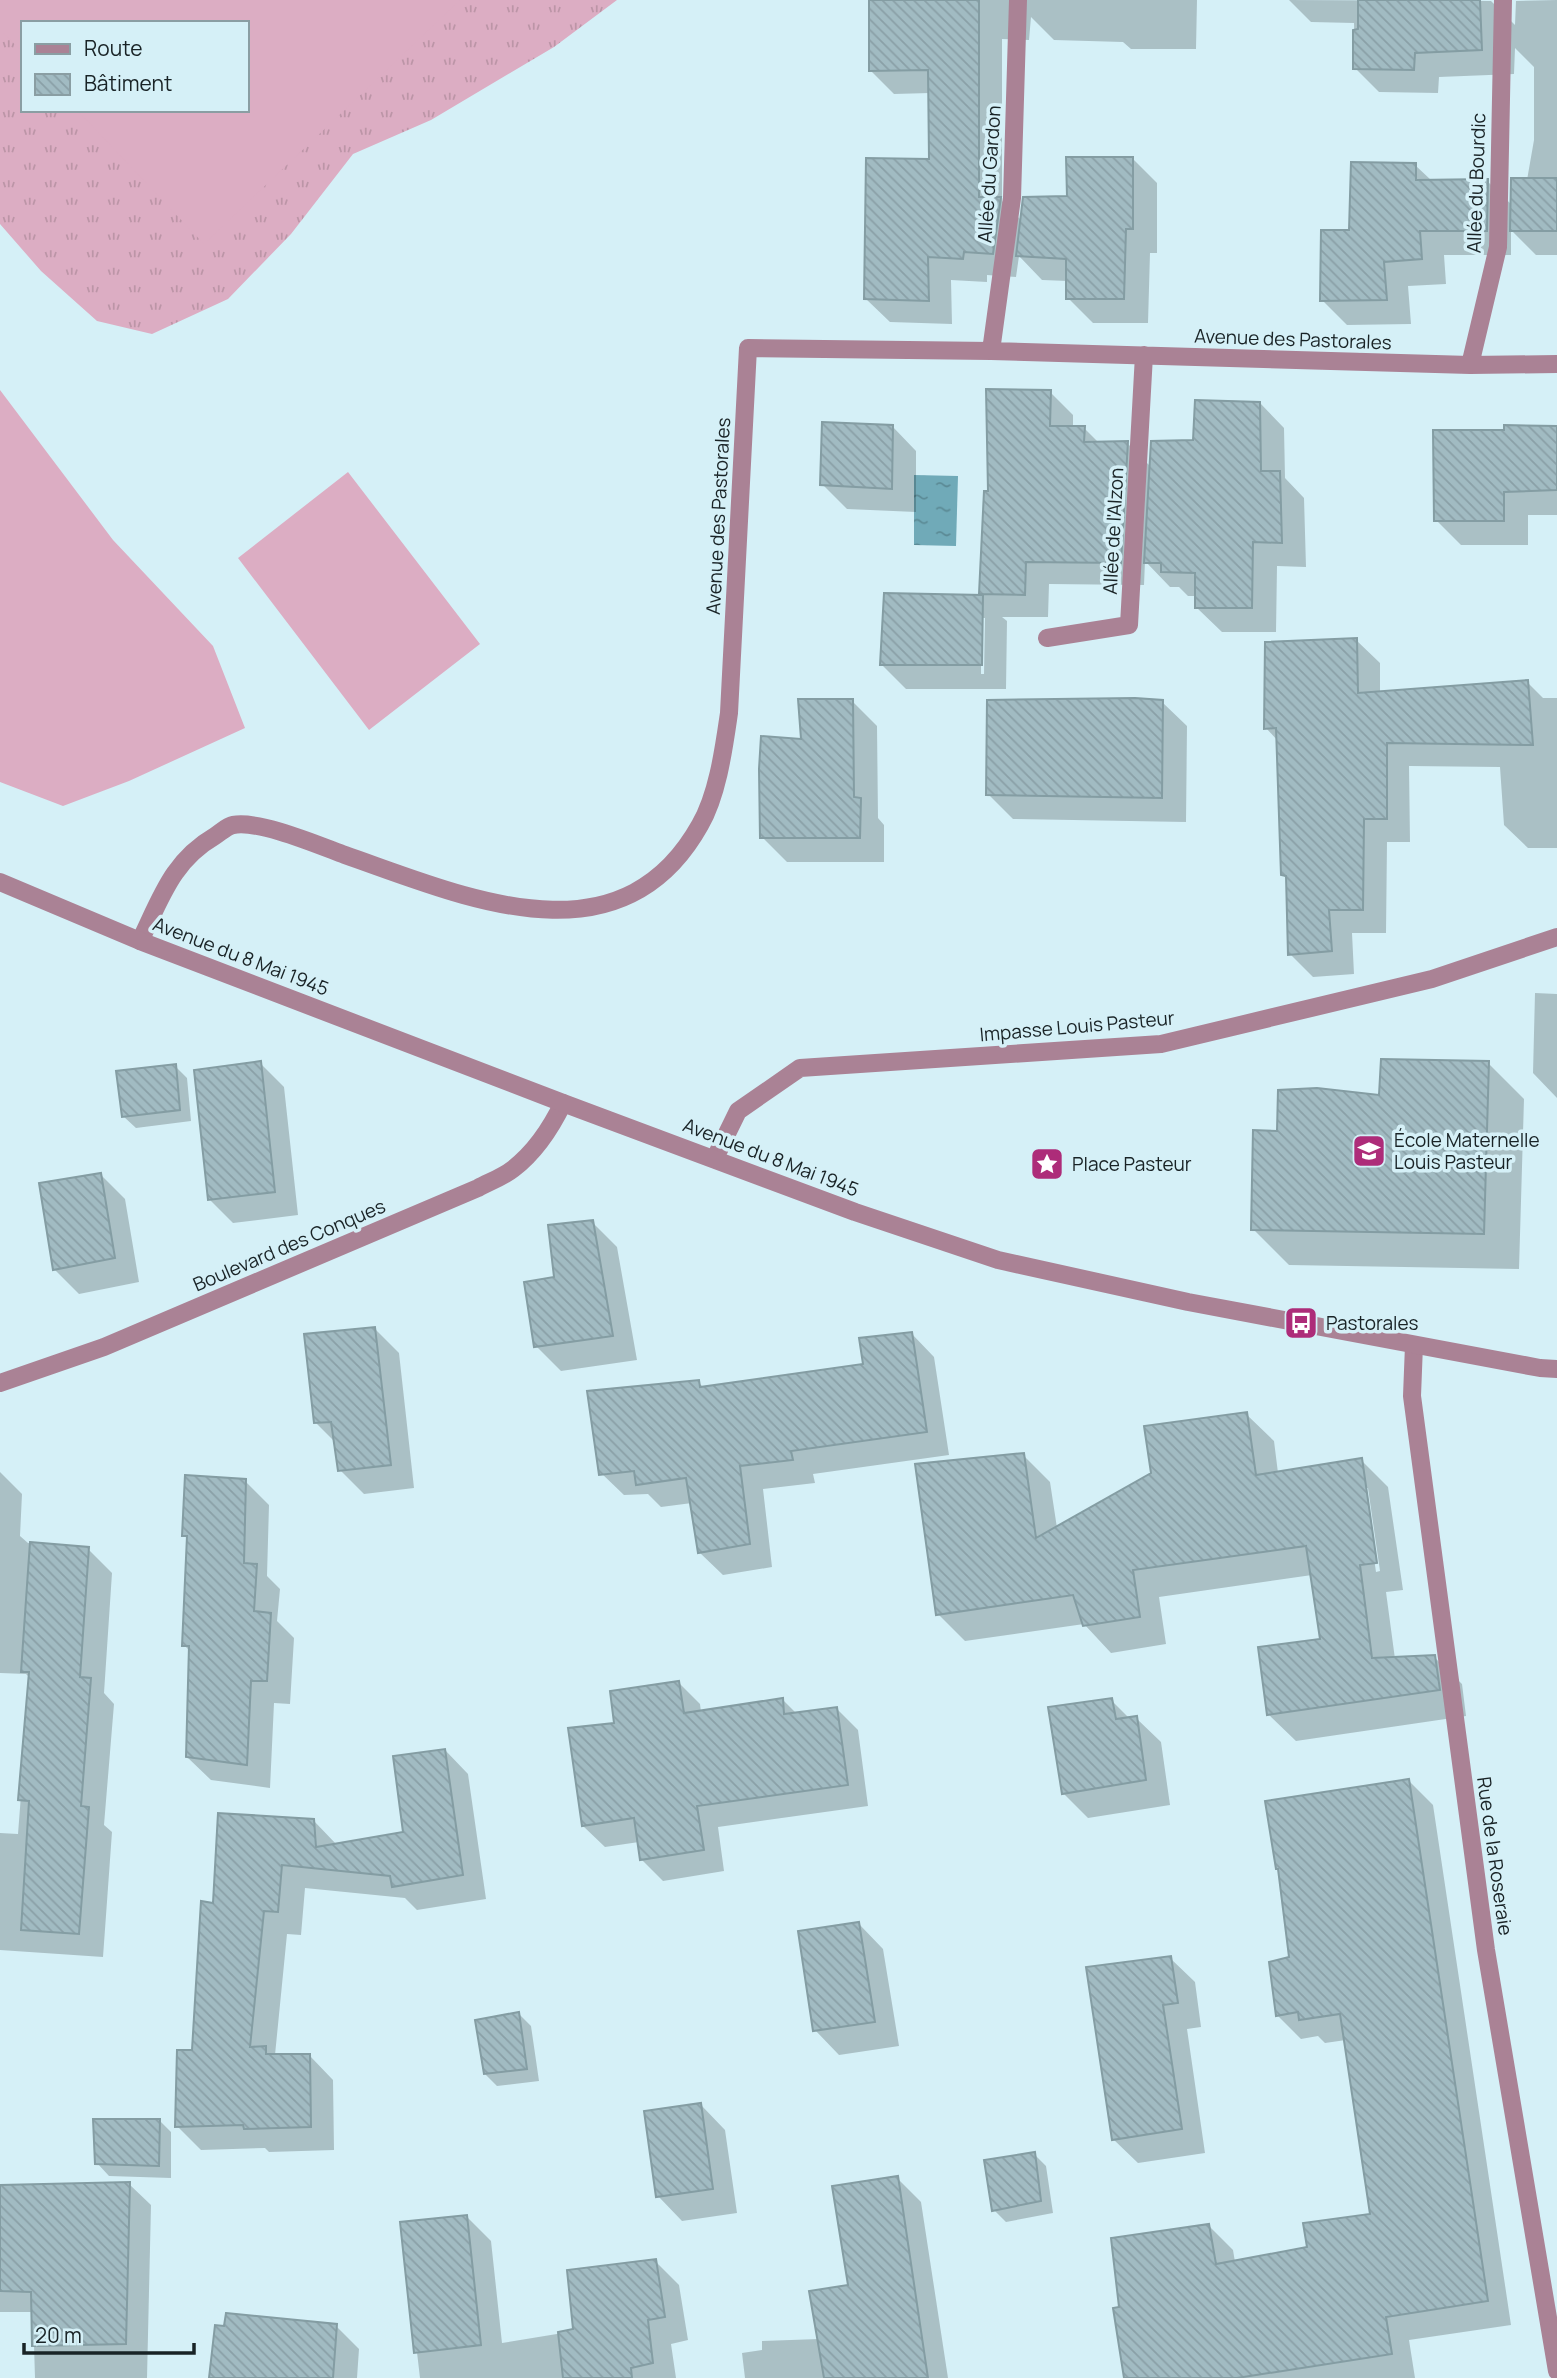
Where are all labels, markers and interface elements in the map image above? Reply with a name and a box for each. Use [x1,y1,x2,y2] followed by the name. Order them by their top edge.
[21,21,248,112] legend
[84,34,142,62] text: Route
[84,69,172,97] text: Bâtiment
[971,104,1007,244] street label: Allée du Gardon
[1461,112,1491,254] street label: Allée du Bourdic
[1194,323,1392,355] street label: Avenue des Pastorales
[700,417,736,615] street label: Avenue des Pastorales
[1097,467,1129,595] street label: Allée de l'Alzon
[149,911,333,1002] street label: Avenue du 8 Mai 1945
[978,1005,1176,1047] street label: Impasse Louis Pasteur
[679,1112,863,1203] street label: Avenue du 8 Mai 1945
[1394,1127,1540,1175] place label: École Maternelle Louis Pasteur
[1350,1132,1388,1170] school or university icon: École Maternelle Louis Pasteur
[1028,1145,1066,1183] place icon: Place Pasteur
[1072,1151,1192,1177] place label: Place Pasteur
[189,1193,389,1297] street label: Boulevard des Conques
[1282,1304,1320,1342] bus stop icon: Pastorales
[1326,1310,1419,1336] place label: Pastorales
[1471,1775,1519,1937] street label: Rue de la Roseraie
[24,2312,194,2356] scale bar
[35,2321,82,2349] text: 20 m

